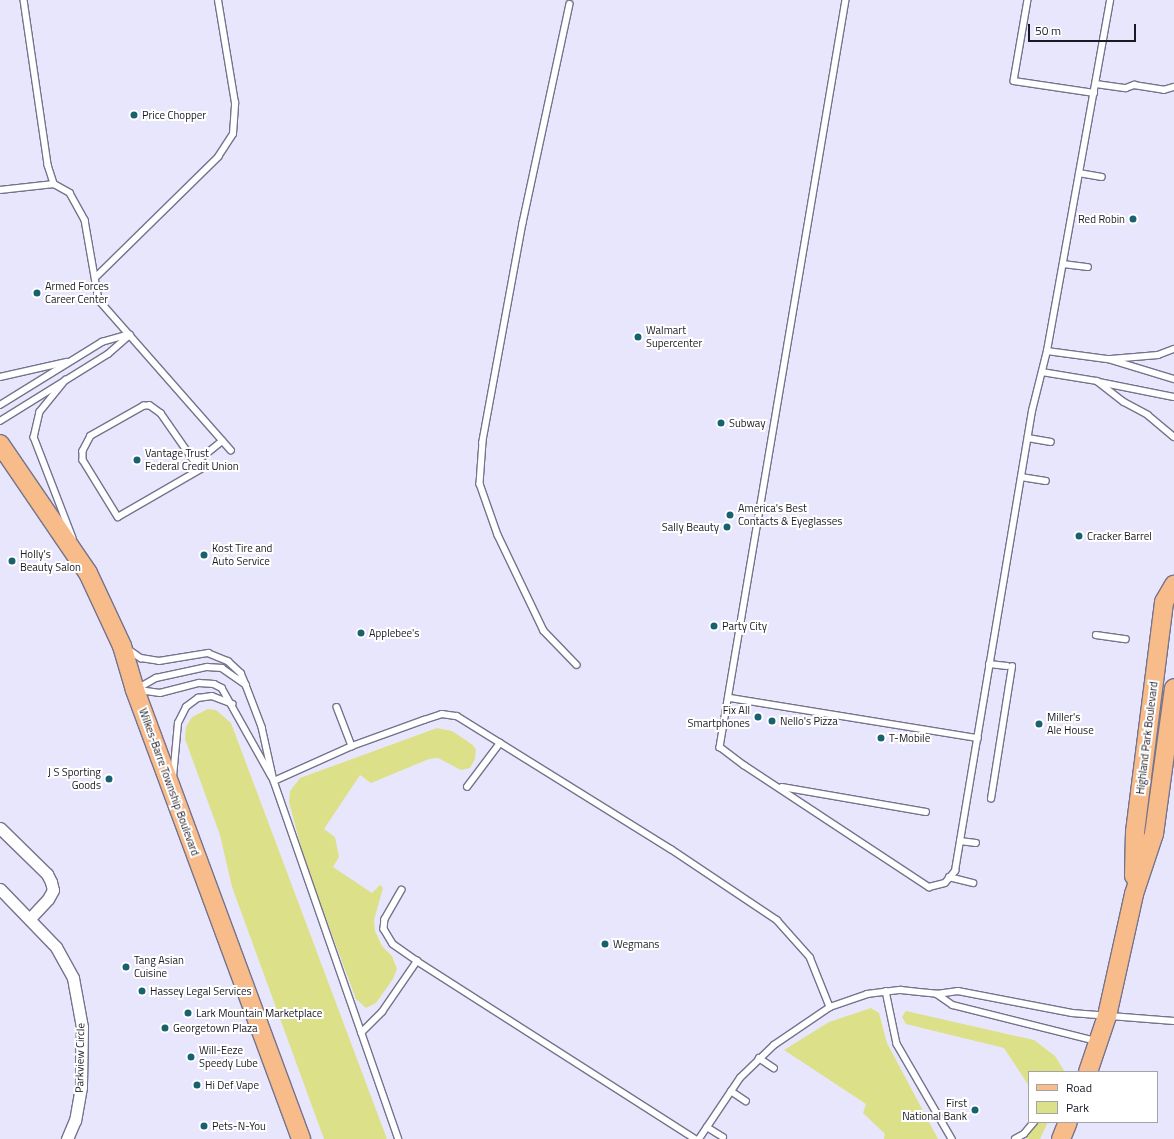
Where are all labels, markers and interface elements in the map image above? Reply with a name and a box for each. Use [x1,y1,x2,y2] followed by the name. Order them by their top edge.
[1030,16,1138,42] scale bar
[1035,21,1061,40] text: 50 m
[142,108,206,122] place label: Price Chopper
[129,110,139,120] marker: Price Chopper
[1078,212,1125,226] place label: Red Robin
[1128,214,1138,224] marker: Red Robin
[45,280,109,306] place label: Armed Forces Career Center
[32,288,42,298] marker: Armed Forces Career Center
[646,324,702,350] place label: Walmart Supercenter
[633,332,643,342] marker: Walmart Supercenter
[729,416,766,430] place label: Subway
[716,418,726,428] marker: Subway
[145,447,239,473] place label: Vantage Trust Federal Credit Union
[132,455,142,465] marker: Vantage Trust Federal Credit Union
[738,502,842,528] place label: America's Best Contacts & Eyeglasses
[725,510,735,520] marker: America's Best Contacts & Eyeglasses
[662,520,719,534] place label: Sally Beauty
[722,522,732,532] marker: Sally Beauty
[1087,529,1152,543] place label: Cracker Barrel
[1074,531,1084,541] marker: Cracker Barrel
[212,542,272,568] place label: Kost Tire and Auto Service
[20,548,81,574] place label: Holly's Beauty Salon
[199,550,209,560] marker: Kost Tire and Auto Service
[7,556,17,566] marker: Holly's Beauty Salon
[722,619,767,633] place label: Party City
[709,621,719,631] marker: Party City
[369,626,419,640] place label: Applebee's
[356,628,366,638] marker: Applebee's
[1134,681,1160,795] street label: Highland Park Boulevard
[688,704,750,730] place label: Fix All Smartphones
[136,706,202,858] street label: Wilkes-Barre Township Boulevard
[1047,711,1094,737] place label: Miller's Ale House
[753,712,763,722] marker: Fix All Smartphones
[780,714,838,728] place label: Nello's Pizza
[767,716,777,726] marker: Nello's Pizza
[1034,719,1044,729] marker: Miller's Ale House
[889,731,930,745] place label: T-Mobile
[876,733,886,743] marker: T-Mobile
[48,766,101,792] place label: J S Sporting Goods
[104,774,114,784] marker: J S Sporting Goods
[613,937,659,951] place label: Wegmans
[600,939,610,949] marker: Wegmans
[134,954,184,980] place label: Tang Asian Cuisine
[121,962,131,972] marker: Tang Asian Cuisine
[150,984,252,998] place label: Hassey Legal Services
[137,986,147,996] marker: Hassey Legal Services
[196,1006,322,1020] place label: Lark Mountain Marketplace
[183,1008,193,1018] marker: Lark Mountain Marketplace
[173,1021,257,1035] place label: Georgetown Plaza
[73,1023,87,1093] street label: Parkview Circle
[160,1023,170,1033] marker: Georgetown Plaza
[199,1044,258,1070] place label: Will-Eeze Speedy Lube
[186,1052,196,1062] marker: Will-Eeze Speedy Lube
[1028,1071,1158,1123] legend
[205,1078,259,1092] place label: Hi Def Vape
[1066,1078,1092,1097] text: Road
[192,1080,202,1090] marker: Hi Def Vape
[902,1097,967,1123] place label: First National Bank
[1066,1098,1089,1117] text: Park
[970,1105,980,1115] marker: First National Bank
[212,1119,266,1133] place label: Pets-N-You
[199,1121,209,1131] marker: Pets-N-You

